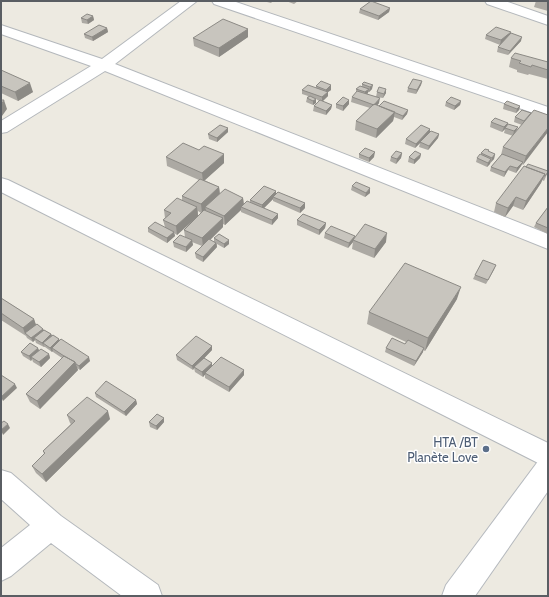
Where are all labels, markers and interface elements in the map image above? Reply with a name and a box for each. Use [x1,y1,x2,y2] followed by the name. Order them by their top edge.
[407,434,478,465] place label: HTA /BT Planète Love
[481,444,491,454] marker: HTA /BT Planète Love

